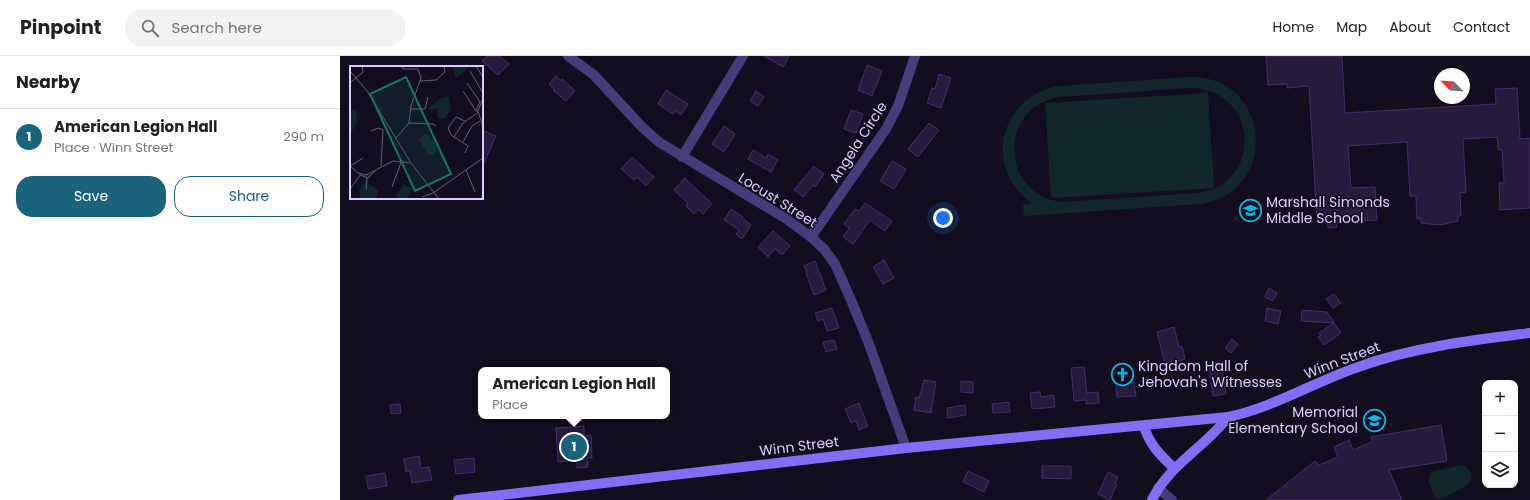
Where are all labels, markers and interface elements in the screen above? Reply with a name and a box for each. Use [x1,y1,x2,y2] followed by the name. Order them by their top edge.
[125,10,405,46] search box
[20,14,101,41] text: Pinpoint
[139,17,161,39] icon: search
[171,17,262,38] text: Search here
[1272,17,1314,37] text: Home
[1336,17,1367,37] text: Map
[1389,17,1431,37] text: About
[1453,17,1510,37] text: Contact
[350,66,483,199] inset map
[1434,68,1470,104] north arrow
[16,70,80,94] text: Nearby
[824,97,892,187] street label: Angela Circle
[54,116,217,137] text: American Legion Hall
[27,127,31,146] text: 1
[283,127,324,146] text: 290 m
[54,138,173,157] text: Place · Winn Street
[735,168,821,232] street label: Locust Street
[16,176,166,217] button: Save
[174,176,324,217] button: Share
[1266,192,1390,228] place label: Marshall Simonds Middle School
[1238,197,1264,223] school or university icon: Marshall Simonds Middle School
[933,208,953,228] your location
[1301,336,1383,384] street label: Winn Street
[1138,356,1282,392] place label: Kingdom Hall of Jehovah's Witnesses
[1110,361,1136,387] church icon: Kingdom Hall of Jehovah's Witnesses
[478,367,670,419] popup
[492,373,656,394] text: American Legion Hall
[1482,380,1518,488] map controls
[1482,380,1518,416] button: +
[492,395,528,414] text: Place
[1228,402,1358,438] place label: Memorial Elementary School
[1361,407,1387,433] school or university icon: Memorial Elementary School
[1482,416,1518,452] button: −
[758,431,840,461] street label: Winn Street
[561,432,587,462] pin: 1
[1482,452,1518,488] button: layers

